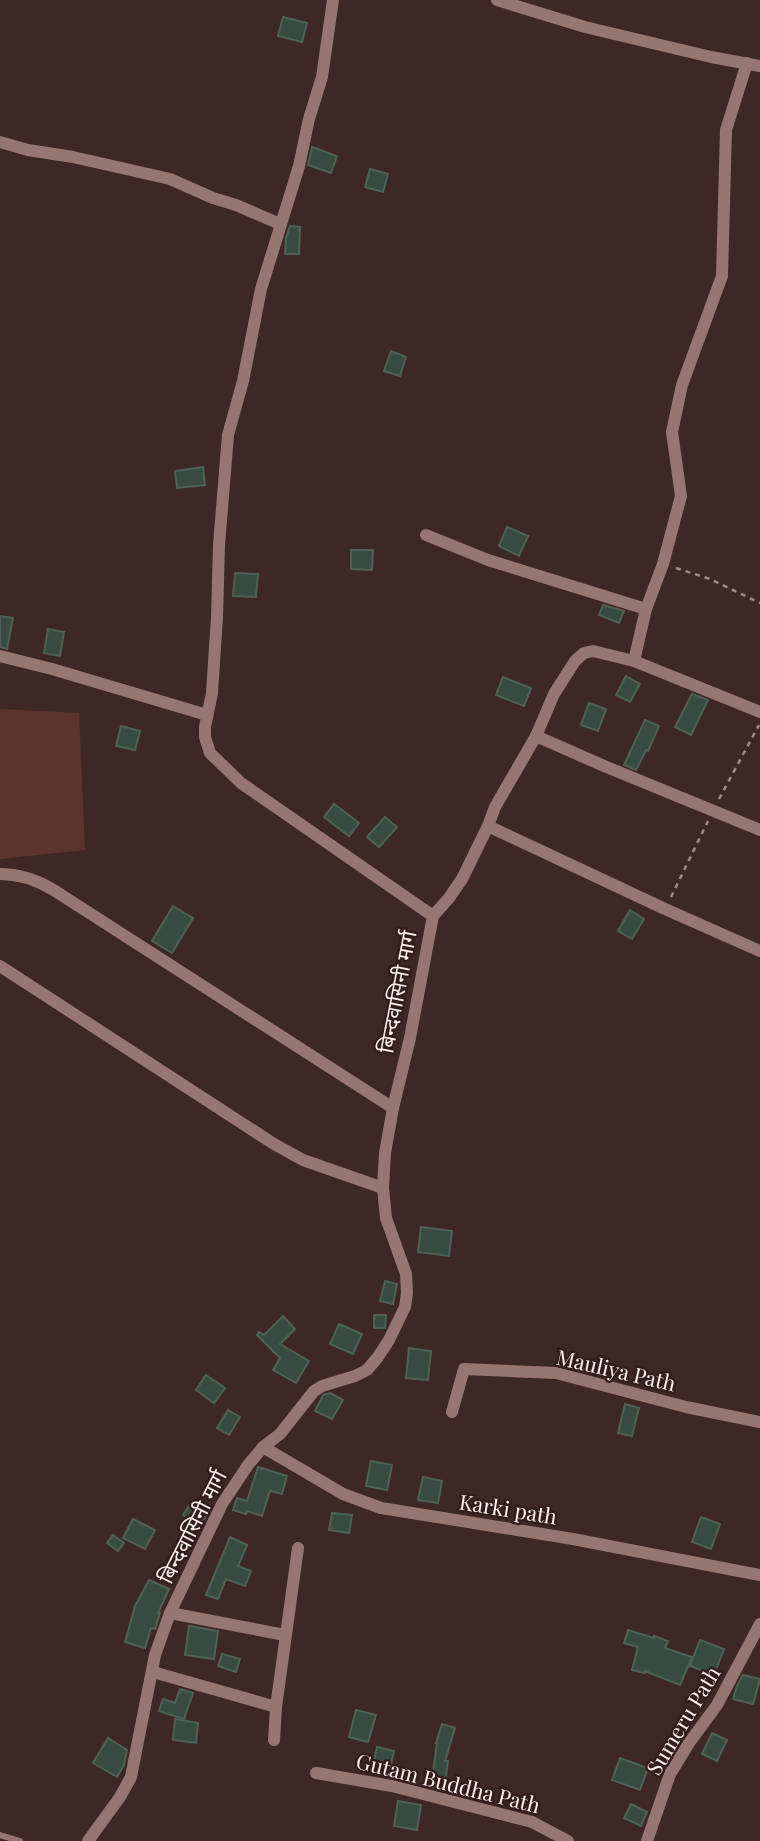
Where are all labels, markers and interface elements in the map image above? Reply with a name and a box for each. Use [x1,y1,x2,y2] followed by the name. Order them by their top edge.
[370,927,422,1055] street label: बिन्दवासिनी मार्ग
[554,1342,679,1396] street label: Mauliya Path
[151,1463,232,1588] street label: बिन्दवासिनी मार्ग
[457,1486,560,1530] street label: Karki path
[639,1660,726,1779] street label: Sumeru Path
[354,1746,544,1819] street label: Gutam Buddha Path

